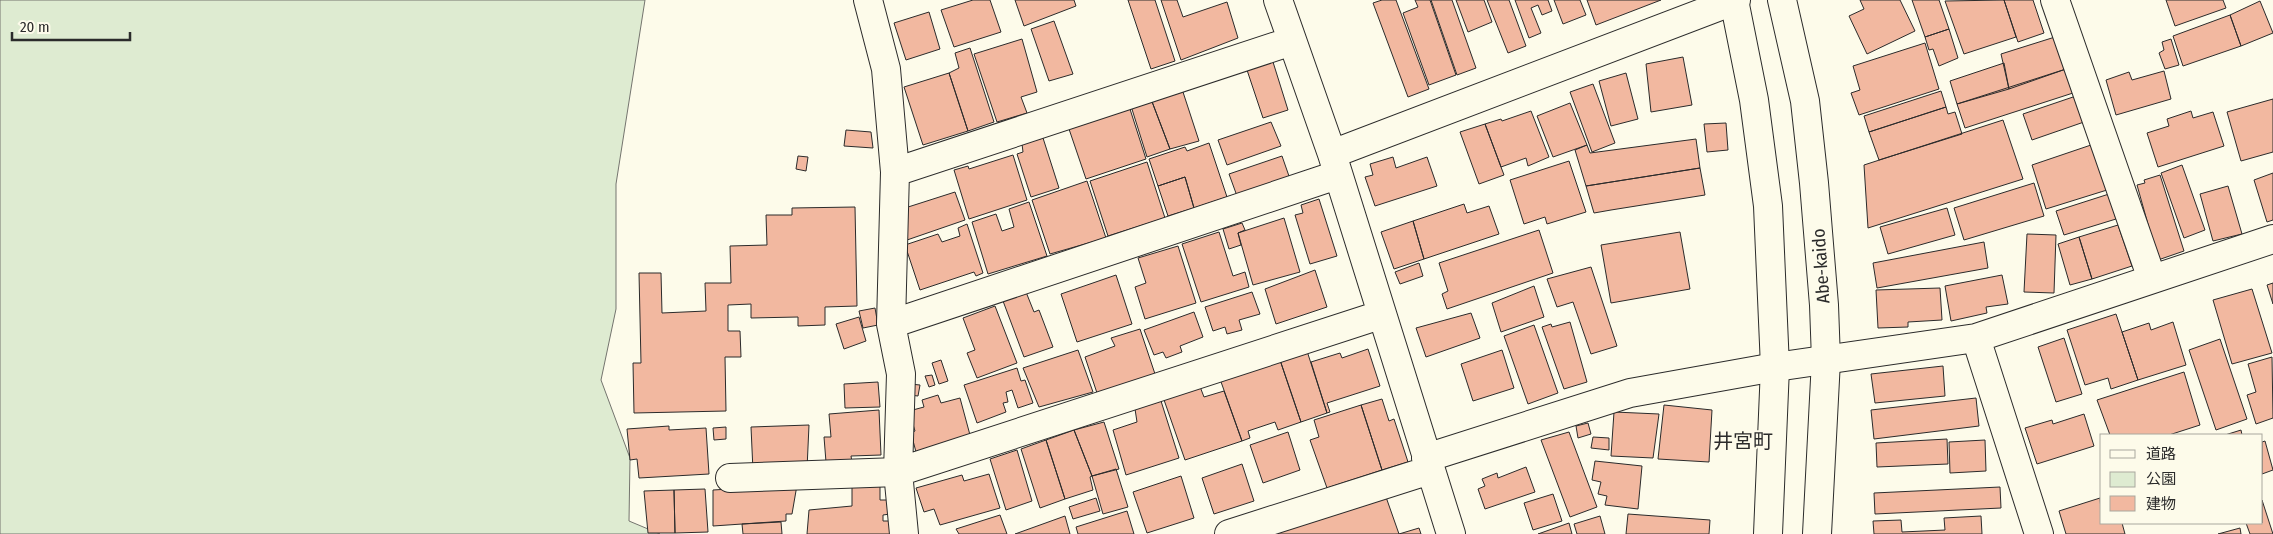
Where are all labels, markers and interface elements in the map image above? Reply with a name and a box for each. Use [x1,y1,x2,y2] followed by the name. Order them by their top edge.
[12,10,130,42] scale bar
[20,18,50,36] text: 20 m
[1807,228,1835,304] street label: Abe-kaido
[1713,429,1773,453] district label: 井宮町
[2100,434,2263,524] legend
[2146,445,2176,463] text: 道路
[2146,470,2176,488] text: 公園
[2146,495,2176,513] text: 建物

